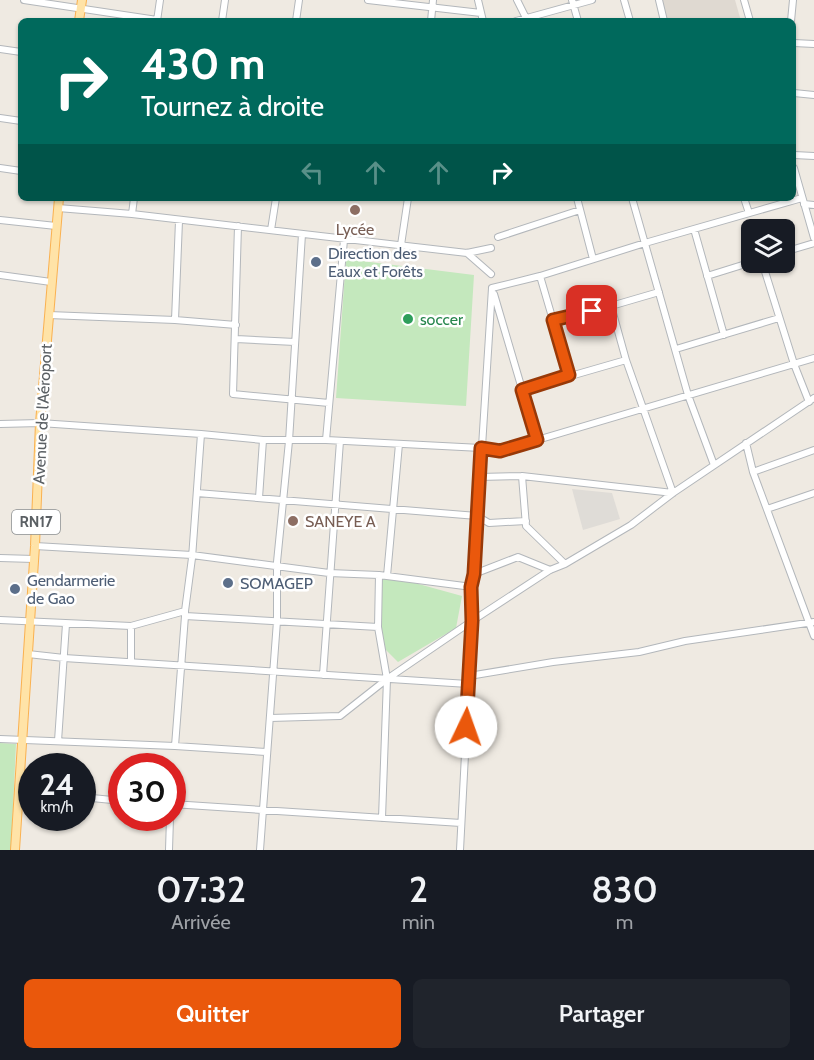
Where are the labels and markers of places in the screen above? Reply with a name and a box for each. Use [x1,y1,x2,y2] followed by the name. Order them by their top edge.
[348,203,362,217] marker: Lycée
[336,220,374,239] place label: Lycée
[328,244,423,281] place label: Direction des Eaux et Forêts
[309,255,323,269] marker: Direction des Eaux et Forêts
[566,285,617,336] pin
[420,310,464,329] place label: soccer
[401,312,415,326] marker: soccer
[305,512,376,531] place label: SANEYE A
[286,514,300,528] marker: SANEYE A
[27,571,115,608] place label: Gendarmerie de Gao
[240,574,313,593] place label: SOMAGEP
[221,576,235,590] marker: SOMAGEP
[8,582,22,596] marker: Gendarmerie de Gao

